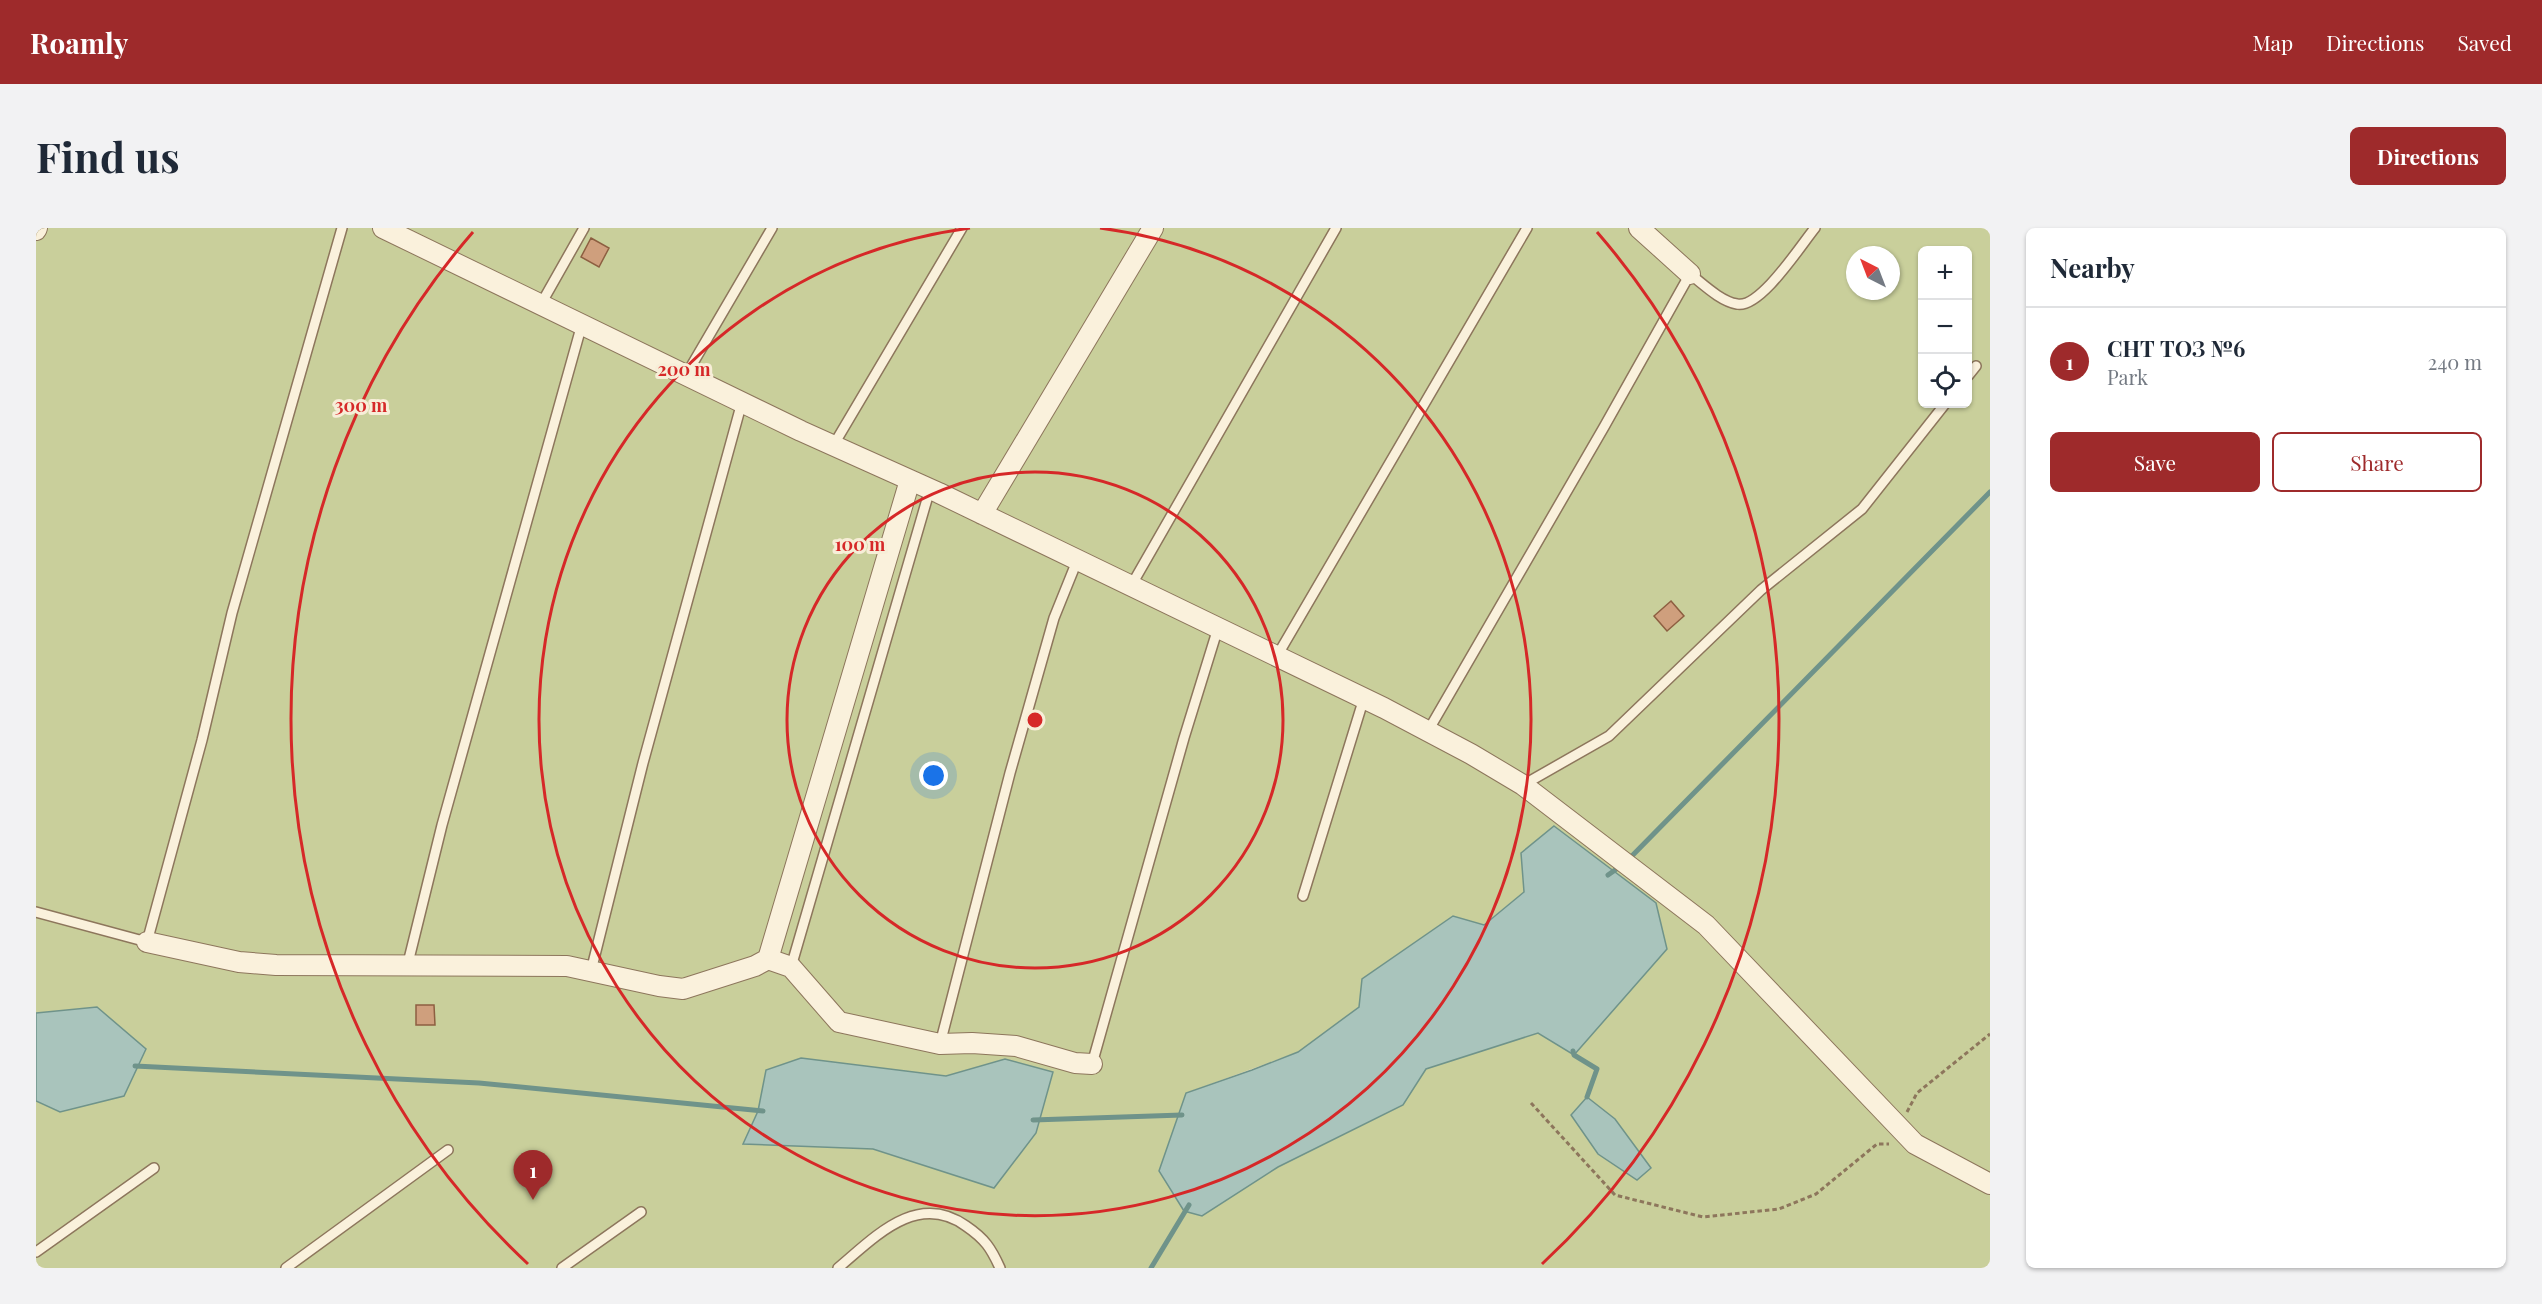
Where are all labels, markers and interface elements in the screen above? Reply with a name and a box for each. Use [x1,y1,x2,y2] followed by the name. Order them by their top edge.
[30,24,128,61] text: Roamly
[2252,28,2293,56] text: Map
[2326,28,2424,56] text: Directions
[2457,28,2512,56] text: Saved
[2350,127,2506,185] button: Directions
[36,128,180,184] text: Find us
[1846,246,1900,300] north arrow
[1918,246,1972,408] map controls
[1918,246,1972,300] button: +
[2050,250,2135,285] text: Nearby
[1918,300,1972,354] button: −
[2107,333,2245,363] text: СНТ ТОЗ №6
[2066,348,2073,375] text: 1
[2428,348,2482,375] text: 240 m
[1918,354,1972,408] button: locate
[657,357,711,381] text: 200 m
[2107,363,2148,390] text: Park
[335,393,388,417] text: 300 m
[2050,432,2260,492] button: Save
[2272,432,2482,492] button: Share
[835,532,886,556] text: 100 m
[1025,710,1045,730] centre of rings
[919,761,948,790] your location
[514,1150,552,1200] pin: 1

